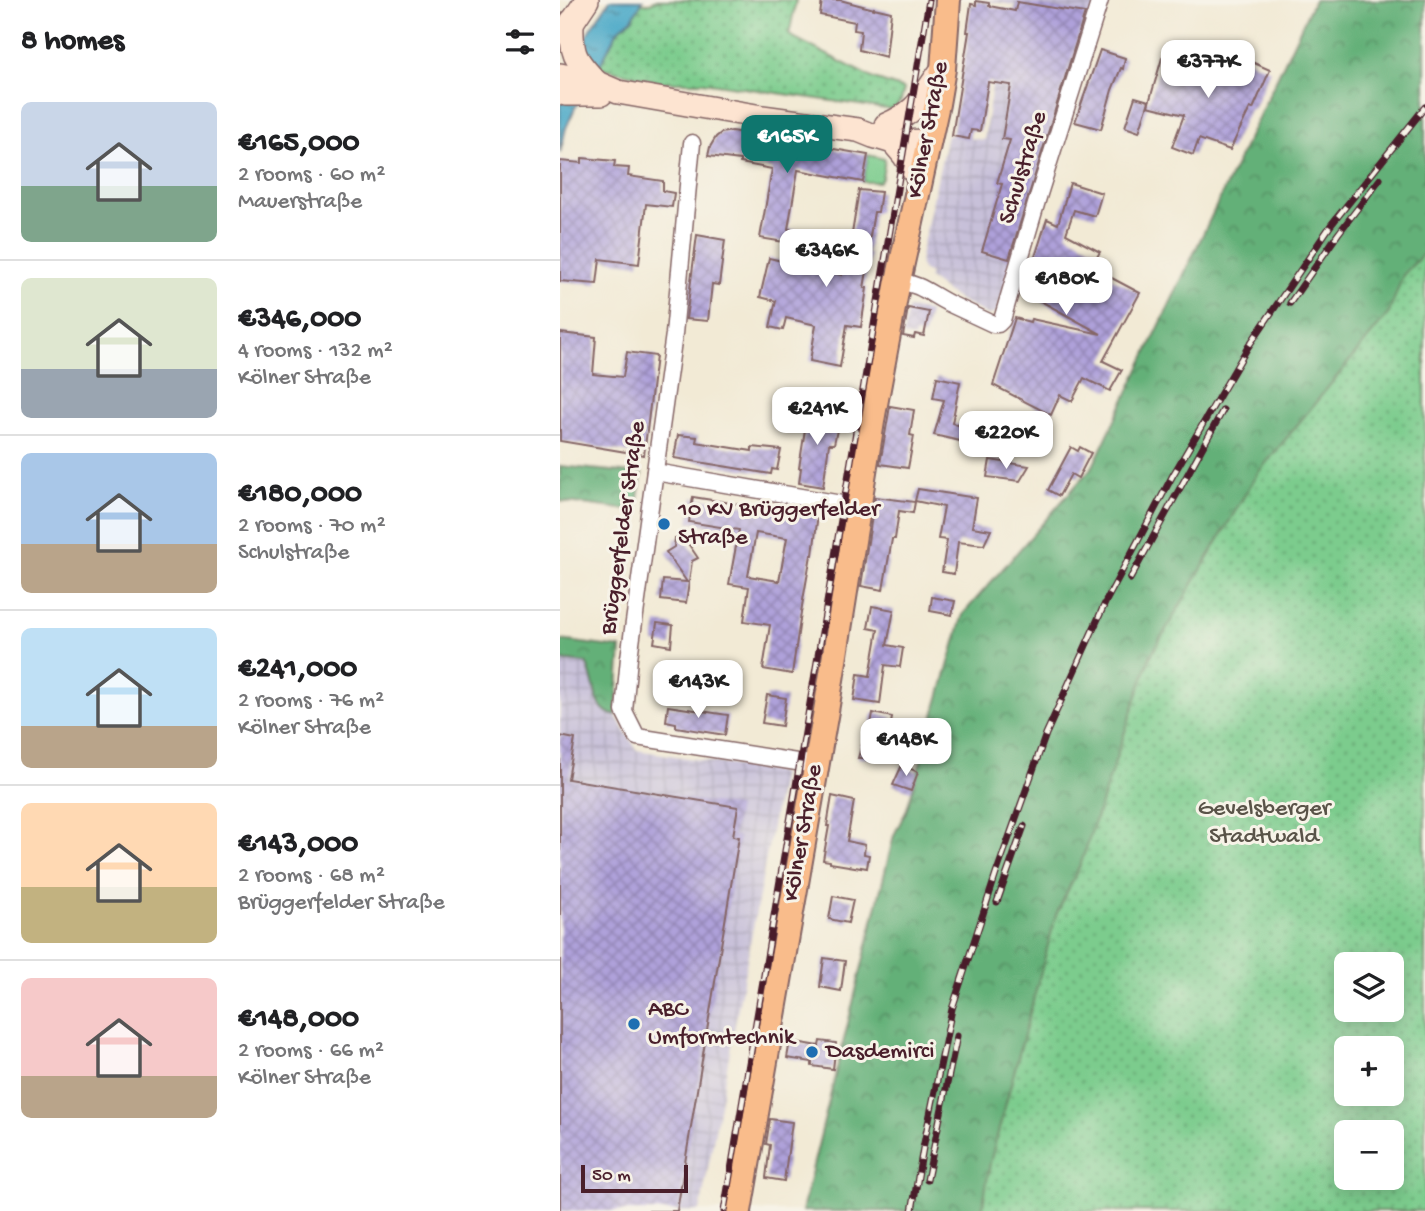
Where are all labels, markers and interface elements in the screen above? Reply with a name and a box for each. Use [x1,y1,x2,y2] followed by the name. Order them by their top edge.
[501,23,539,61] icon: filters
[21,25,124,60] text: 8 homes
[1159,41,1257,100] pin: €377K
[1177,49,1239,76] text: €377K
[902,59,957,201] street label: Kölner Straße
[993,108,1055,228] street label: Schulstraße
[738,116,836,175] pin: €165K
[757,124,817,151] text: €165K
[238,127,359,162] text: €165,000
[77,130,161,214] icon: home
[238,162,385,189] text: 2 rooms · 60 m²
[238,189,362,216] text: Mauerstraße
[777,230,875,289] pin: €346K
[796,238,856,265] text: €346K
[1017,258,1115,317] pin: €180K
[1035,266,1097,293] text: €180K
[238,303,361,338] text: €346,000
[77,306,161,390] icon: home
[238,338,393,365] text: 4 rooms · 132 m²
[238,365,371,392] text: Kölner Straße
[768,388,866,447] pin: €241K
[788,396,846,423] text: €241K
[957,412,1055,471] pin: €220K
[594,419,653,638] street label: Brüggerfelder Straße
[975,420,1037,447] text: €220K
[238,478,362,513] text: €180,000
[77,481,161,565] icon: home
[677,496,882,553] place label: 10 KV Brüggerfelder Straße
[238,513,386,540] text: 2 rooms · 70 m²
[656,516,672,532] marker: 10 KV Brüggerfelder Straße
[238,540,349,567] text: Schulstraße
[238,653,357,688] text: €241,000
[77,656,161,740] icon: home
[649,660,747,720] pin: €143K
[669,669,727,696] text: €143K
[238,688,384,715] text: 2 rooms · 76 m²
[238,715,371,742] text: Kölner Straße
[857,718,955,778] pin: €148K
[876,727,936,754] text: €148K
[778,762,830,904] street label: Kölner Straße
[1198,795,1333,852] park label: Gevelsberger Stadtwald
[238,828,358,863] text: €143,000
[77,831,161,915] icon: home
[238,863,385,890] text: 2 rooms · 68 m²
[238,890,445,917] text: Brüggerfelder Straße
[1334,952,1404,1190] map controls
[1334,952,1404,1022] button: layers
[648,996,797,1053] place label: ABC Umformtechnik
[238,1003,359,1038] text: €148,000
[77,1006,161,1090] icon: home
[626,1016,642,1032] marker: ABC Umformtechnik
[1334,1036,1404,1106] button: +
[238,1038,384,1065] text: 2 rooms · 66 m²
[824,1038,934,1067] place label: Dasdemirci
[804,1044,820,1060] marker: Dasdemirci
[238,1065,371,1092] text: Kölner Straße
[1334,1120,1404,1190] button: −
[581,1162,688,1194] scale bar
[592,1165,631,1188] text: 50 m

